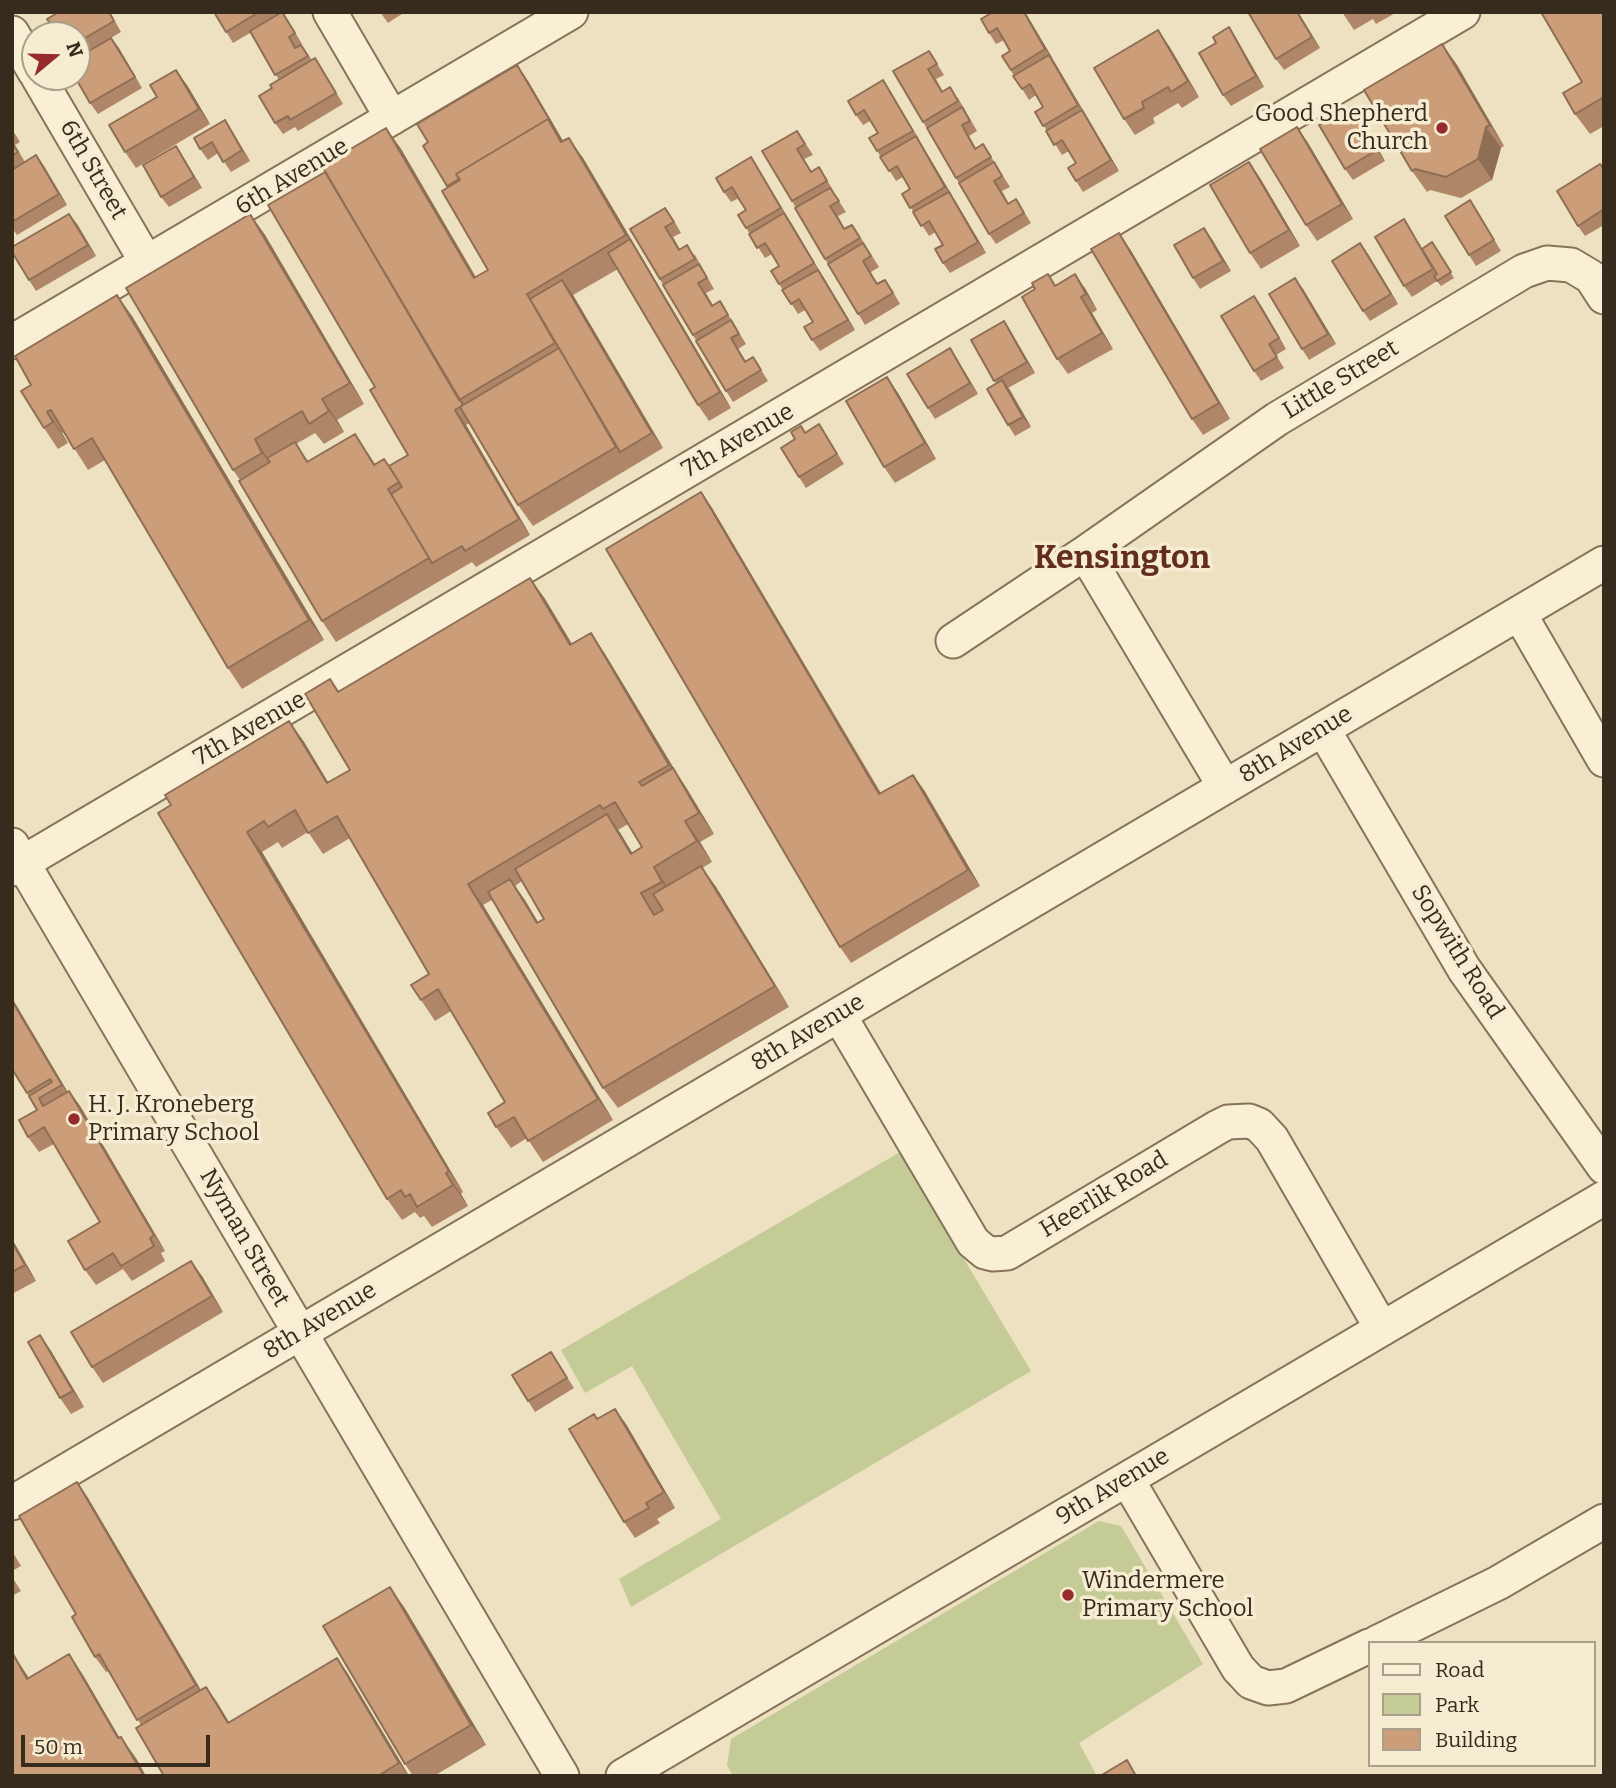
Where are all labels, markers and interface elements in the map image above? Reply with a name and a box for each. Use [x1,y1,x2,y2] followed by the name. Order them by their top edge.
[21,21,91,91] north arrow
[61,39,88,60] text: N
[1255,100,1428,156] place label: Good Shepherd Church
[53,115,133,225] street label: 6th Street
[1434,120,1450,136] marker: Good Shepherd Church
[230,132,354,222] street label: 6th Avenue
[1278,334,1404,426] street label: Little Street
[677,397,799,485] street label: 7th Avenue
[1034,540,1210,578] district label: Kensington
[189,685,311,773] street label: 7th Avenue
[1234,700,1358,790] street label: 8th Avenue
[1404,880,1510,1024] street label: Sopwith Road
[746,988,870,1078] street label: 8th Avenue
[88,1091,259,1147] place label: H. J. Kroneberg Primary School
[66,1111,82,1127] marker: H. J. Kroneberg Primary School
[1035,1146,1173,1244] street label: Heerlik Road
[193,1164,295,1312] street label: Nyman Street
[258,1276,382,1366] street label: 8th Avenue
[1051,1442,1175,1532] street label: 9th Avenue
[1082,1567,1253,1623] place label: Windermere Primary School
[1060,1587,1076,1603] marker: Windermere Primary School
[1368,1641,1595,1767] legend
[1435,1657,1484,1683] text: Road
[1435,1692,1479,1718] text: Park
[24,1722,214,1766] scale bar
[1435,1727,1517,1753] text: Building
[34,1734,83,1760] text: 50 m

